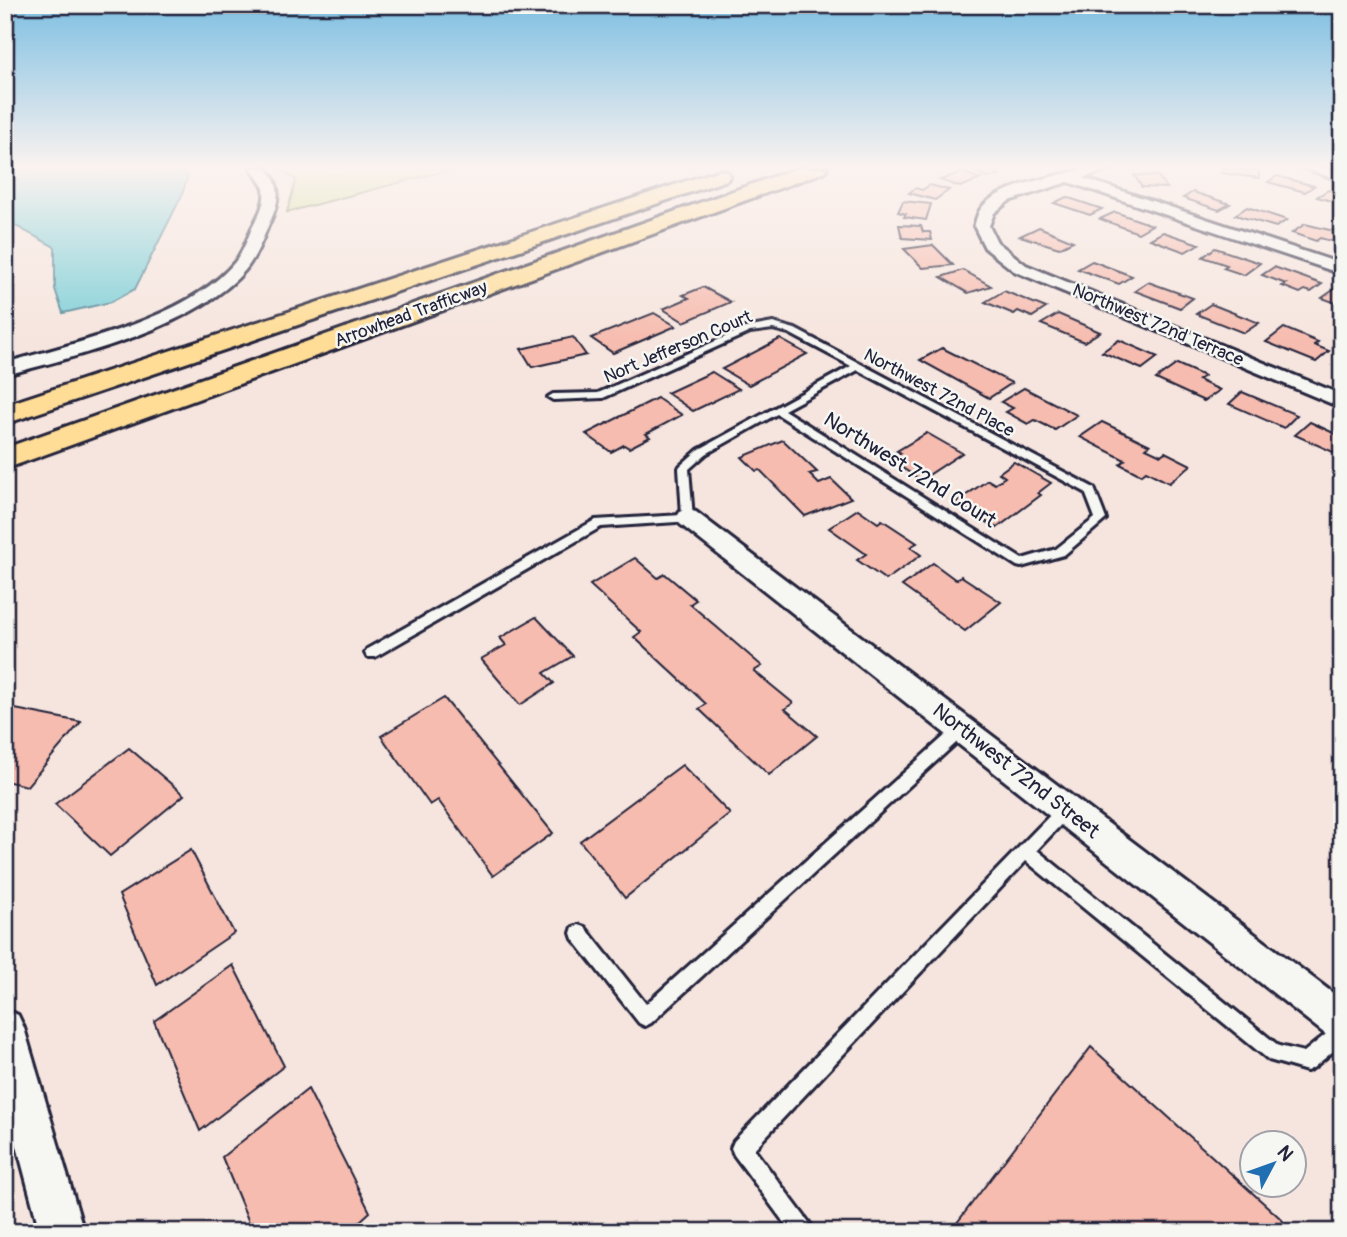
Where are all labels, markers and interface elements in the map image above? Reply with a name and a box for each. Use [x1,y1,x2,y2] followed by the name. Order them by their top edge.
[332,276,491,352] street label: Arrowhead Trafficway
[1069,279,1247,372] street label: Northwest 72nd Terrace
[600,305,756,389] street label: Nort Jefferson Court
[860,344,1018,442] street label: Northwest 72nd Place
[819,406,1002,534] street label: Northwest 72nd Court
[927,697,1105,845] street label: Northwest 72nd Street
[1238,1128,1308,1198] north arrow
[1272,1141,1298,1166] text: N

